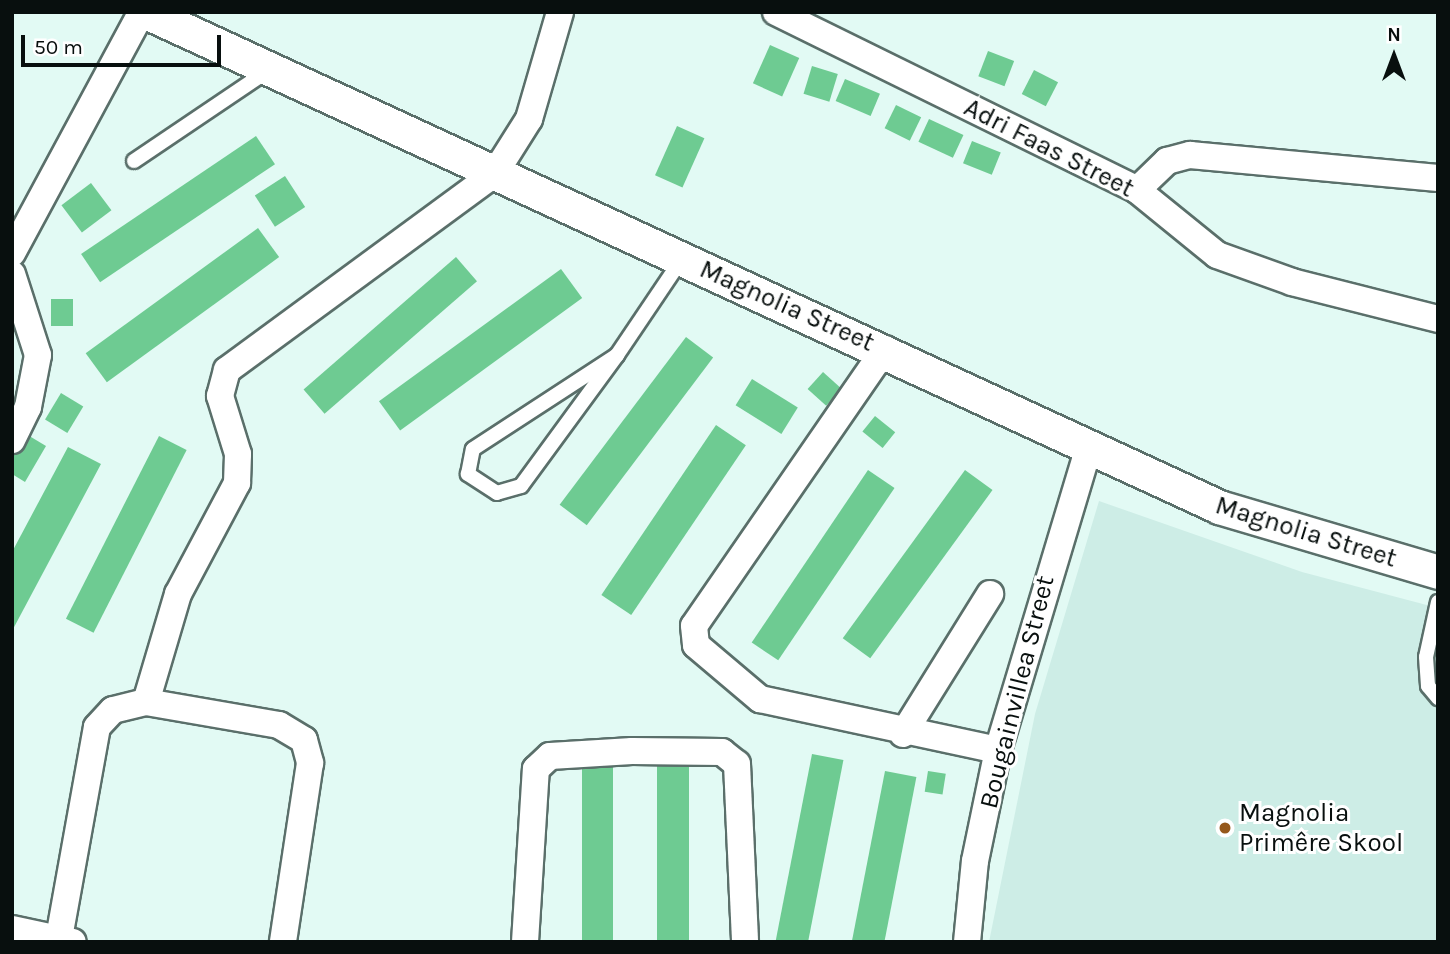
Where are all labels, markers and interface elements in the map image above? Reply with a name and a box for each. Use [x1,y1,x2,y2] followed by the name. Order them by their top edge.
[24,21,224,65] scale bar
[1359,21,1429,91] north arrow
[1387,24,1401,46] text: N
[34,35,83,59] text: 50 m
[959,92,1139,204] street label: Adri Faas Street
[695,254,879,358] street label: Magnolia Street
[1212,490,1400,574] street label: Magnolia Street
[973,572,1061,812] street label: Bougainvillea Street
[1239,797,1403,858] place label: Magnolia Primêre Skool
[1217,820,1233,836] marker: Magnolia Primêre Skool

